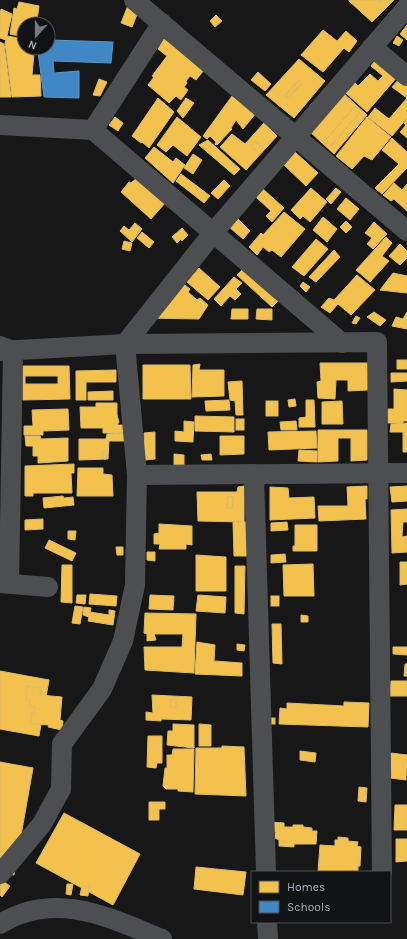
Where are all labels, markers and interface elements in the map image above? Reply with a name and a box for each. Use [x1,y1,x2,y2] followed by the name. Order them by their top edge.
[16,16,56,56] north arrow
[27,37,39,52] text: N
[251,871,391,923] legend
[287,880,325,894] text: Homes
[287,900,330,914] text: Schools

